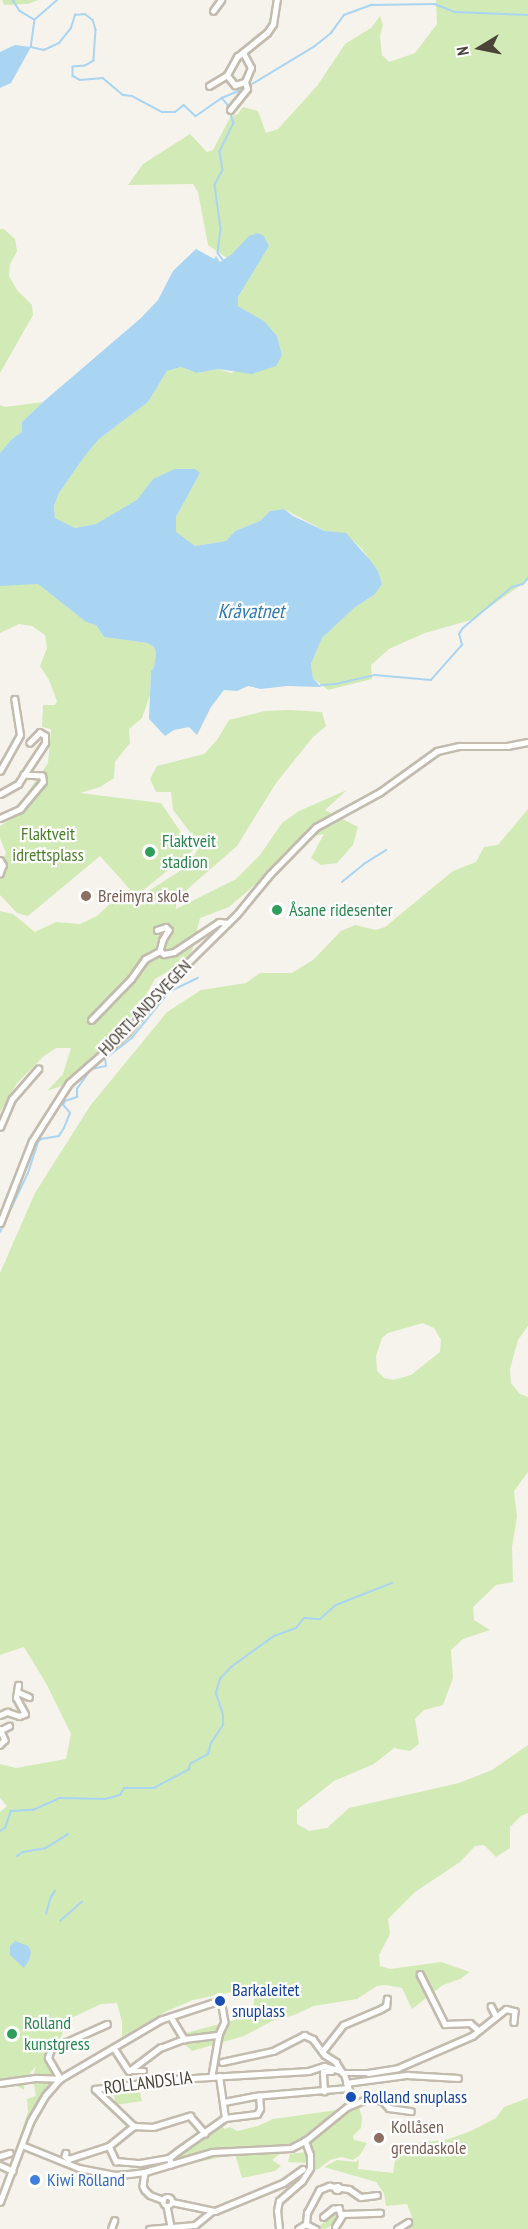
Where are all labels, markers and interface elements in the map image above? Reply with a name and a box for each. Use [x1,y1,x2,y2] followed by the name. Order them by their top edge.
[450,18,510,78] north arrow
[452,45,473,57] text: N
[218,599,284,623] water label: Kråvatnet
[12,824,84,866] park label: Flaktveit idrettsplass
[162,831,216,874] place label: Flaktveit stadion
[143,845,157,859] marker: Flaktveit stadion
[98,885,189,907] place label: Breimyra skole
[79,889,93,903] marker: Breimyra skole
[289,899,393,921] place label: Åsane ridesenter
[270,903,284,917] marker: Åsane ridesenter
[94,956,196,1060] street label: HJORTLANDSVEGEN
[232,1980,300,2022] place label: Barkaleitet snuplass
[213,1994,227,2008] marker: Barkaleitet snuplass
[24,2013,90,2056] place label: Rolland kunstgress
[5,2027,19,2041] marker: Rolland kunstgress
[103,2067,193,2099] street label: ROLLANDSLIA
[363,2086,467,2108] place label: Rolland snuplass
[344,2090,358,2104] marker: Rolland snuplass
[391,2117,466,2160] place label: Kollåsen grendaskole
[372,2131,386,2145] marker: Kollåsen grendaskole
[47,2169,125,2191] place label: Kiwi Rolland
[28,2173,42,2187] marker: Kiwi Rolland

